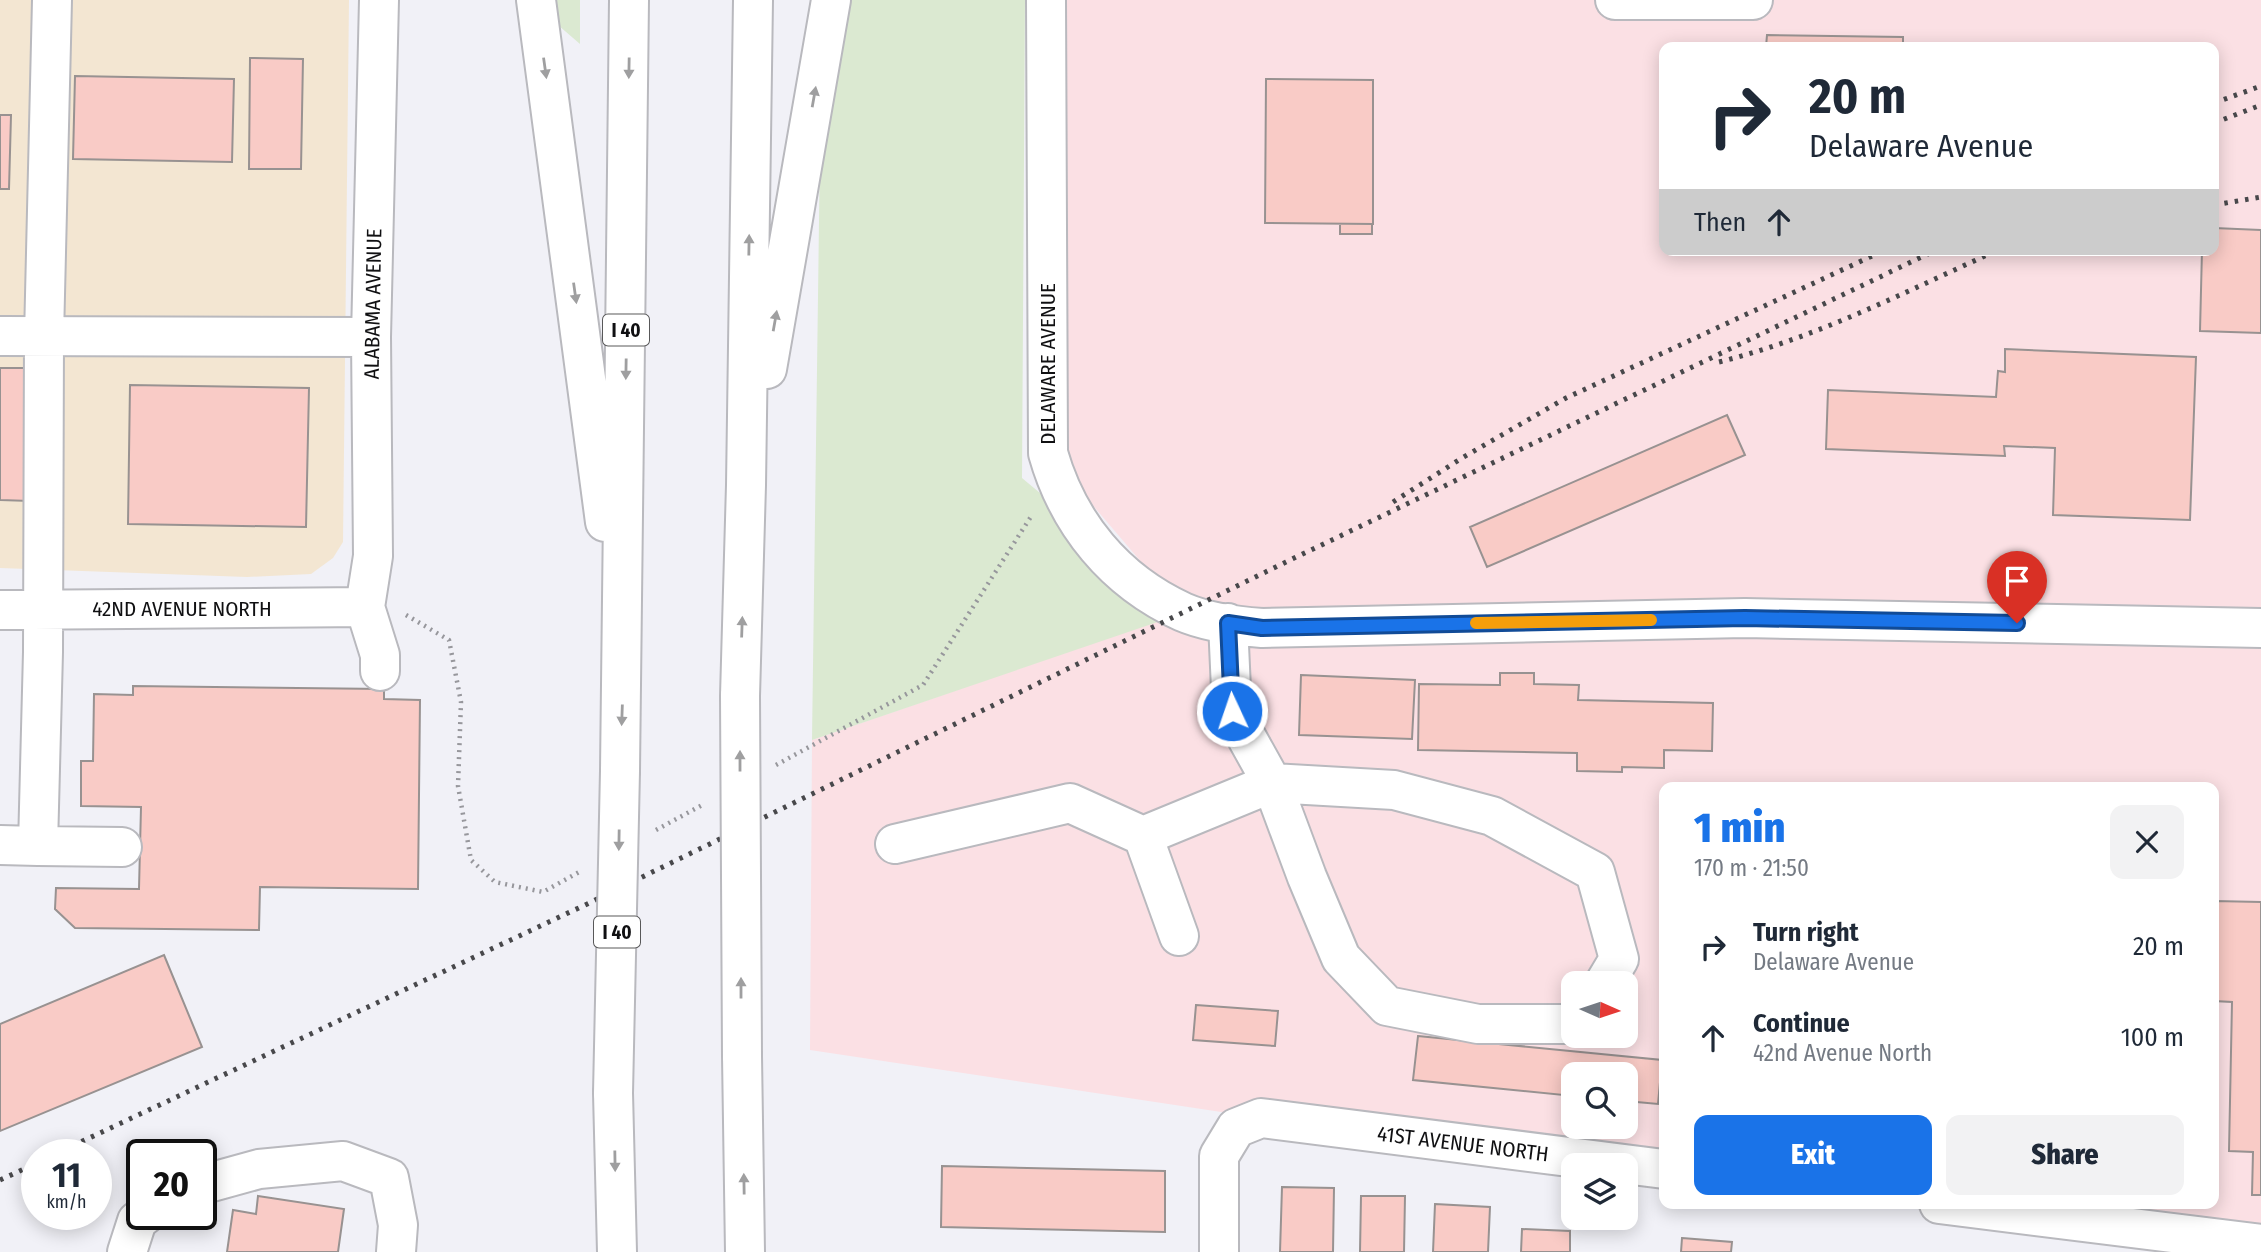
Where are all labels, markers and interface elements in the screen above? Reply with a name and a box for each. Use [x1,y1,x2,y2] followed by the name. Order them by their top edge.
[540,57,551,79] one-way arrow
[623,57,635,79] one-way arrow
[1809,67,1906,126] text: 20 m
[1694,70,1785,161] icon: right
[809,86,820,108] one-way arrow
[1809,127,2033,165] text: Delaware Avenue
[1760,203,1798,241] icon: ahead
[1694,207,1746,238] text: Then
[359,228,387,380] street label: ALABAMA AVENUE
[744,234,755,256] one-way arrow
[569,282,580,304] one-way arrow
[1035,283,1061,445] street label: DELAWARE AVENUE
[770,310,781,332] one-way arrow
[603,314,649,346] road number: I 40
[620,358,632,380] one-way arrow
[1987,551,2047,623] pin
[1998,562,2036,600] icon: arrive
[92,596,272,622] street label: 42ND AVENUE NORTH
[736,616,748,638] one-way arrow
[1195,674,1269,748] position arrow
[616,704,627,726] one-way arrow
[734,749,746,771] one-way arrow
[1694,803,1785,853] text: 1 min
[2110,805,2184,879] button: close
[613,829,624,851] one-way arrow
[1694,854,1809,882] text: 170 m · 21:50
[594,916,640,948] road number: I 40
[1753,917,1859,948] text: Turn right
[1694,928,1732,966] icon: right
[2133,931,2184,962] text: 20 m
[1753,948,1914,976] text: Delaware Avenue
[1561,971,1638,1048] north arrow
[1561,971,1638,1230] map controls
[735,977,747,999] one-way arrow
[1753,1008,1850,1039] text: Continue
[1694,1019,1732,1057] icon: ahead
[2121,1022,2184,1053] text: 100 m
[1753,1039,1932,1067] text: 42nd Avenue North
[1561,1062,1638,1139] button: search
[1694,1115,1932,1195] button: Exit
[1946,1115,2184,1195] button: Share
[1376,1121,1550,1167] street label: 41ST AVENUE NORTH
[126,1139,217,1230] speed limit sign: 20
[609,1150,620,1172] one-way arrow
[1561,1153,1638,1230] button: layers
[52,1154,81,1196] text: 11
[738,1173,749,1195] one-way arrow
[46,1191,87,1213] text: km/h

